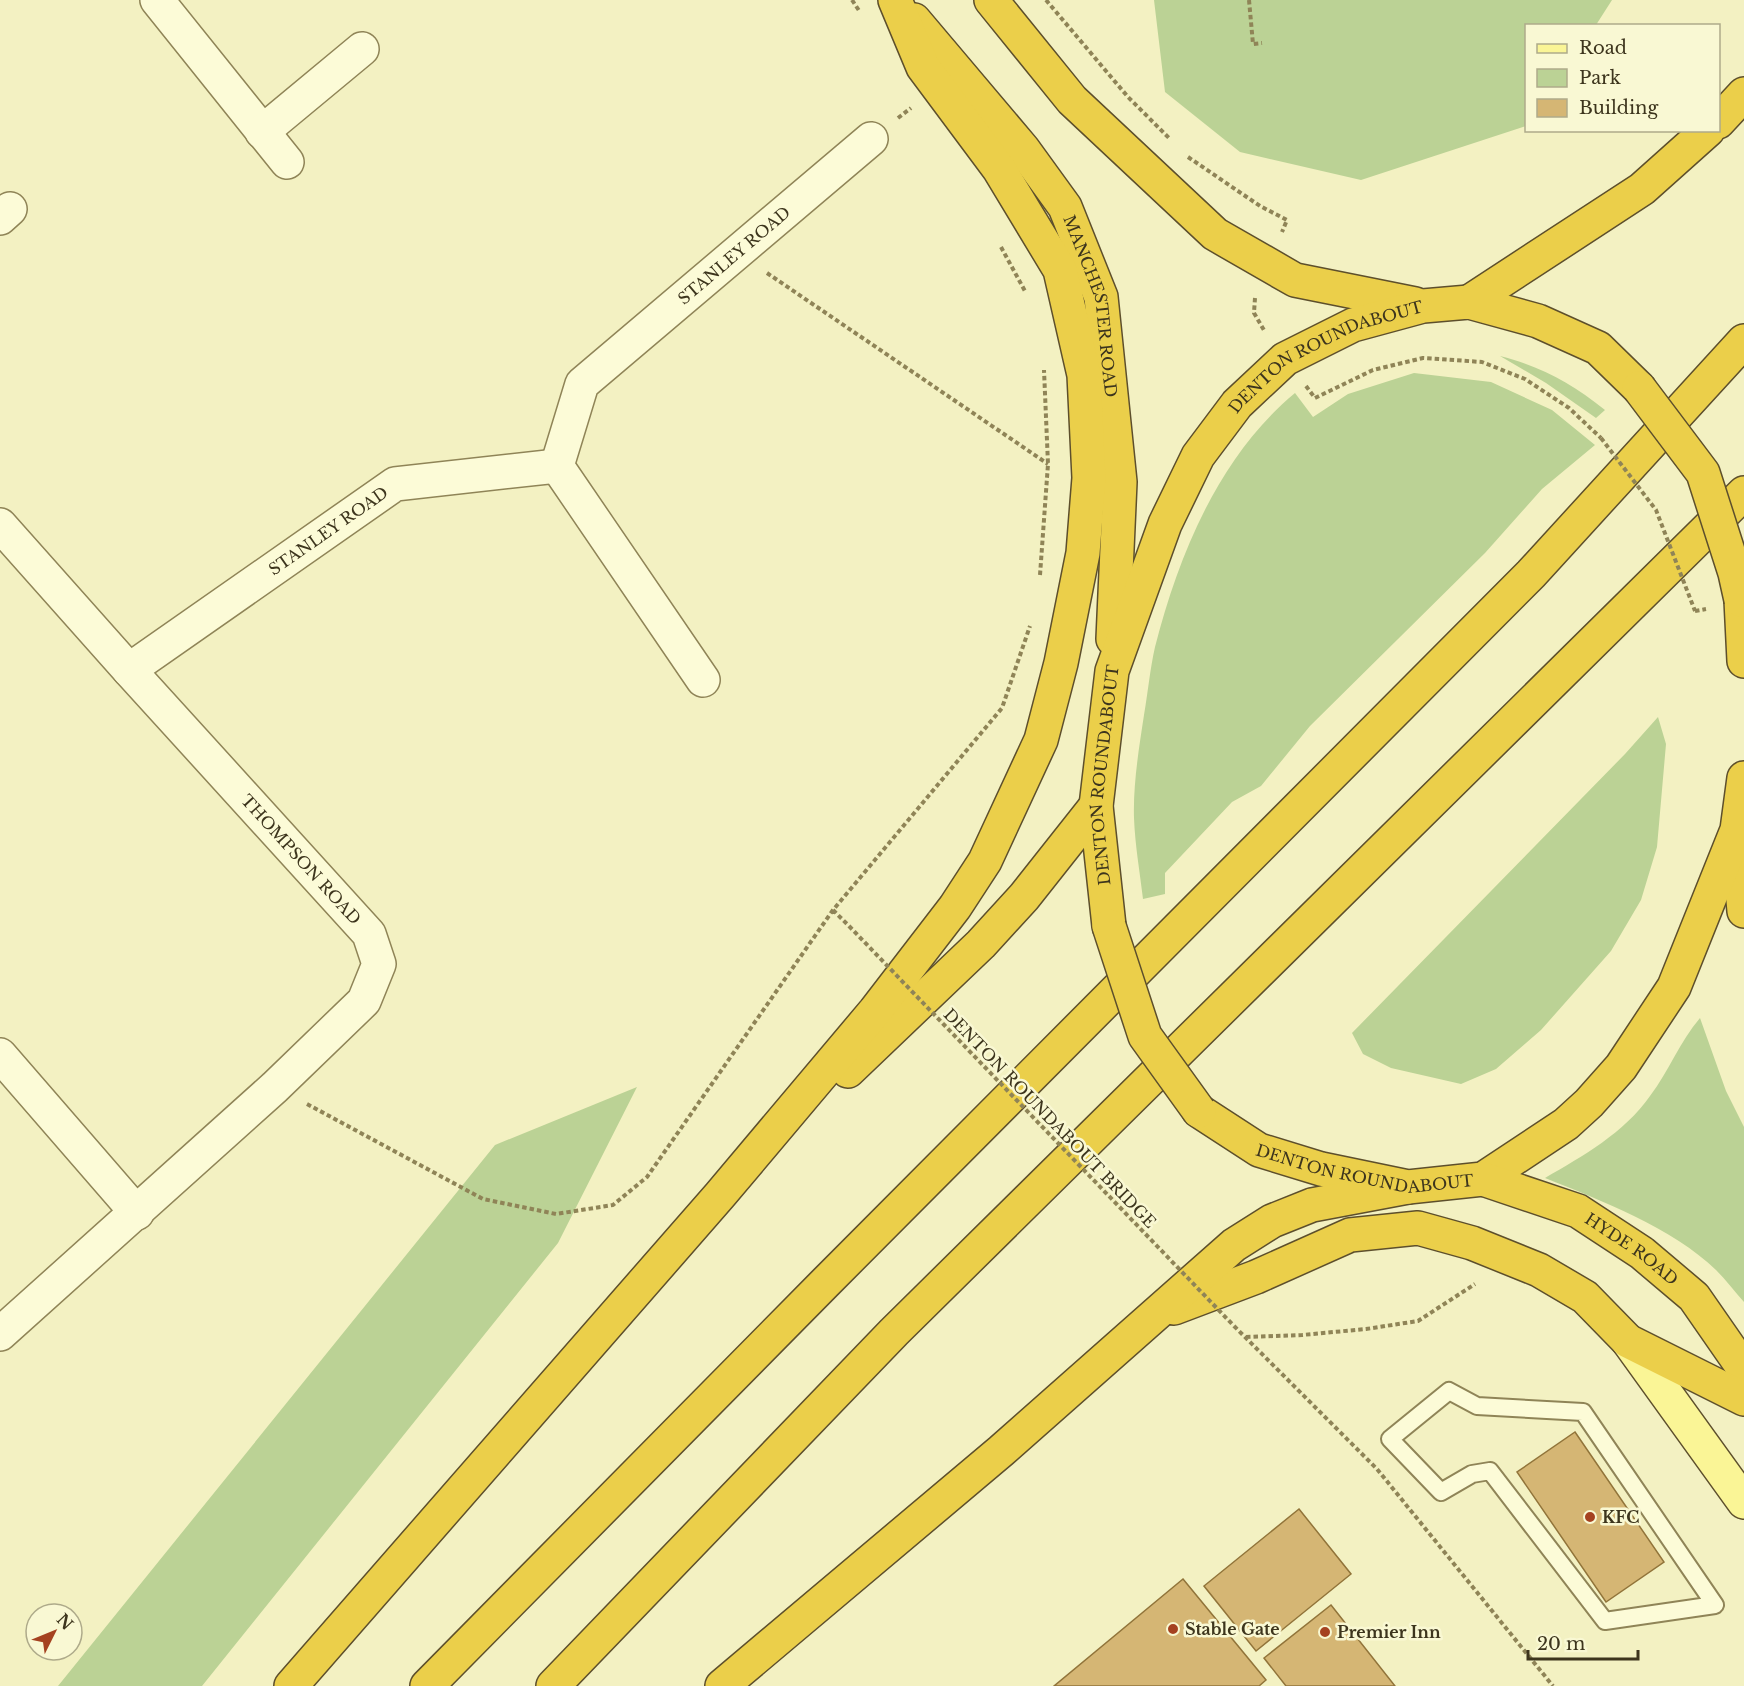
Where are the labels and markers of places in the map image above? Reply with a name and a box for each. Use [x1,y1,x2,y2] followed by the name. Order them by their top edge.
[1602,1507,1639,1527] place label: KFC
[1583,1510,1597,1524] marker: KFC
[1185,1619,1280,1639] place label: Stable Gate
[1166,1622,1180,1636] marker: Stable Gate
[1337,1622,1441,1642] place label: Premier Inn
[1318,1625,1332,1639] marker: Premier Inn

